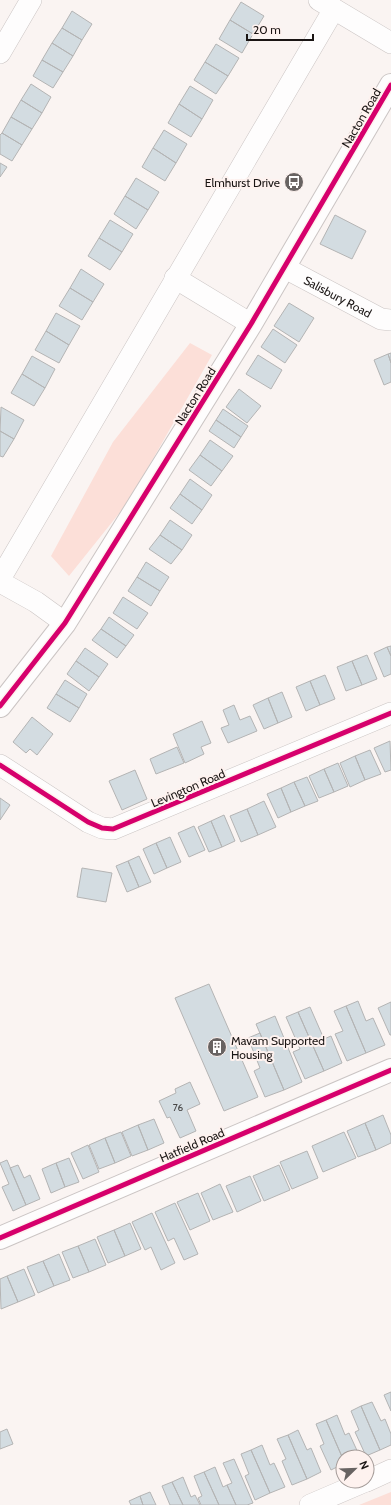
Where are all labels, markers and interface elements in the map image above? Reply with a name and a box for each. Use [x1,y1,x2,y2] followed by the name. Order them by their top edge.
[247,16,313,42] scale bar
[253,22,281,37] text: 20 m
[338,86,384,150] street label: Nacton Road
[283,171,305,193] bus stop icon: Elmhurst Drive
[205,175,280,190] place label: Elmhurst Drive
[301,272,375,320] street label: Salisbury Road
[171,364,219,428] street label: Nacton Road
[149,766,227,810] street label: Levington Road
[231,1033,325,1062] place label: Mavam Supported Housing
[206,1036,228,1058] building icon: Mavam Supported Housing
[173,1101,184,1114] house number: 76
[157,1125,227,1165] street label: Hatfield Road
[335,1449,375,1489] north arrow
[356,1459,372,1471] text: N

